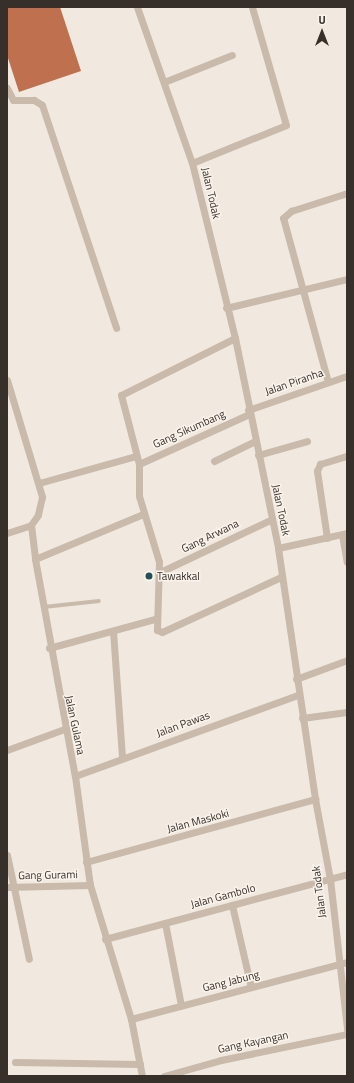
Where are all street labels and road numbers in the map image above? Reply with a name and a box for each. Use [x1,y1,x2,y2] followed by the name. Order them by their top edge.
[199,166,223,220] street label: Jalan Todak
[263,366,325,398] street label: Jalan Piranha
[151,407,227,451] street label: Gang Sikumbang
[269,483,293,537] street label: Jalan Todak
[179,517,241,555] street label: Gang Arwana
[62,694,88,756] street label: Jalan Gulama
[154,708,212,740] street label: Jalan Pawas
[166,806,230,836] street label: Jalan Maskoki
[309,865,329,919] street label: Jalan Todak
[18,868,78,882] street label: Gang Gurami
[189,881,257,911] street label: Jalan Gambolo
[201,968,261,994] street label: Gang Jabung
[217,1028,289,1056] street label: Gang Kayangan

